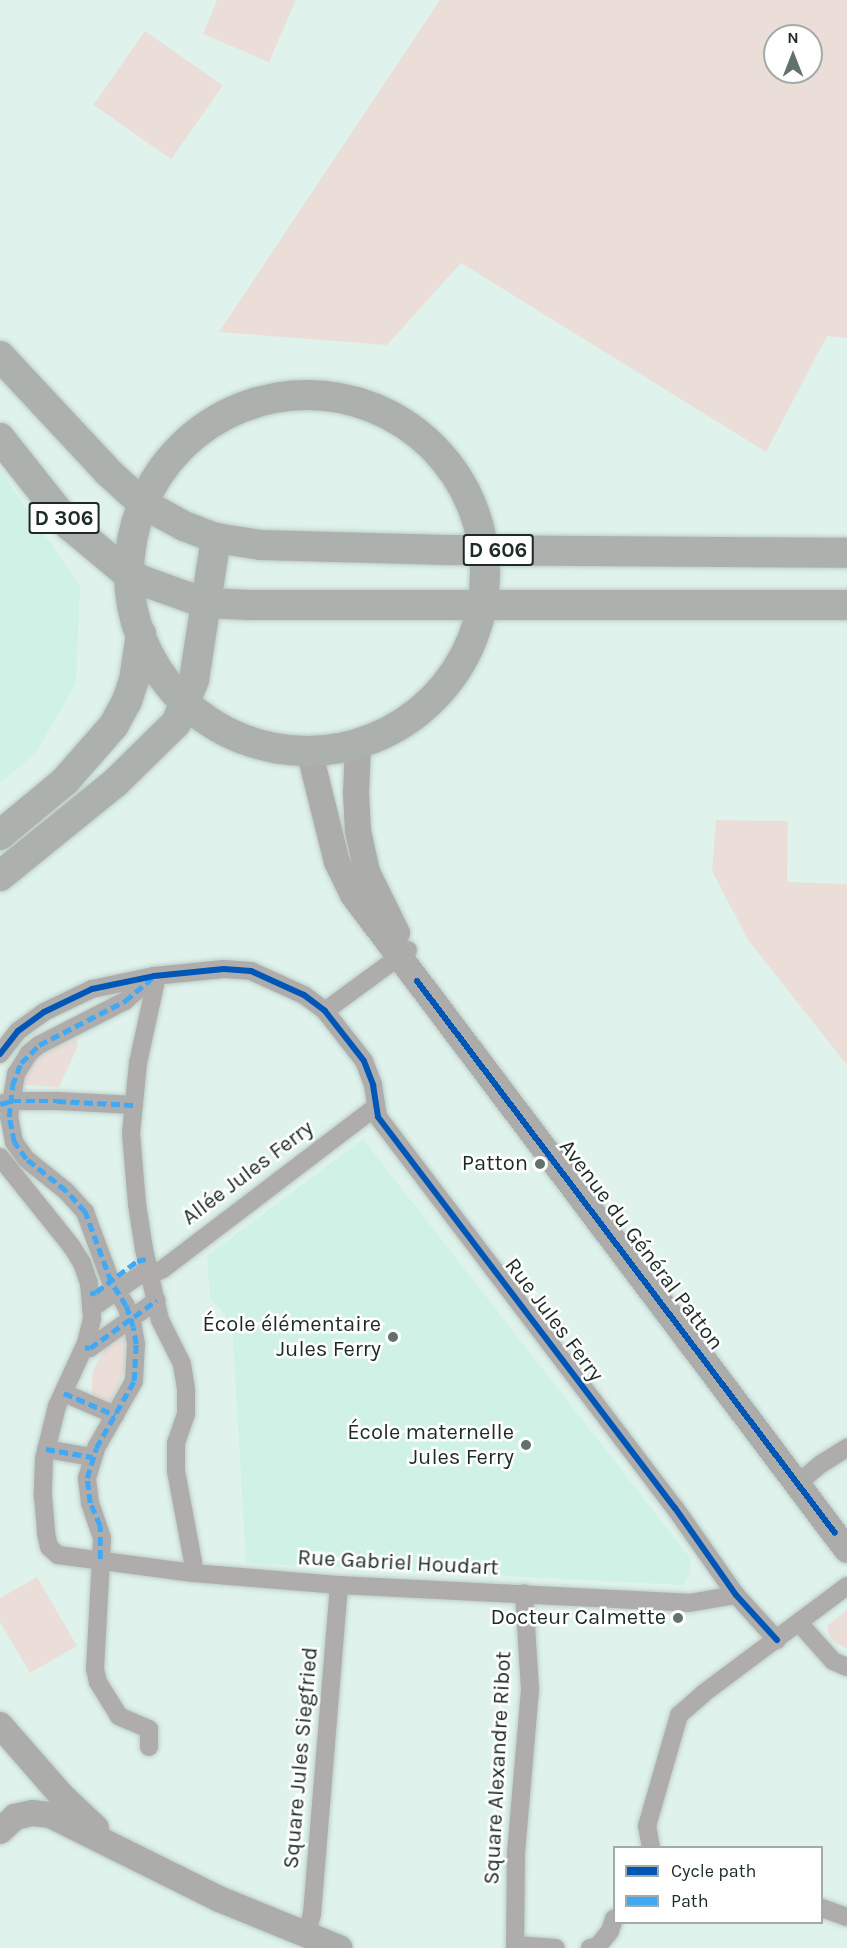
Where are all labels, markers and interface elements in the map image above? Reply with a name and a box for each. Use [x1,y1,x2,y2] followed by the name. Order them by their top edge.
[763,24,823,84] north arrow
[787,28,799,47] text: N
[28,500,100,536] road number: D 306
[462,532,534,568] road number: D 606
[177,1115,319,1231] street label: Allée Jules Ferry
[553,1135,729,1355] street label: Avenue du Général Patton
[462,1151,528,1177] place label: Patton
[533,1157,547,1171] marker: Patton
[499,1253,609,1387] street label: Rue Jules Ferry
[202,1311,381,1362] place label: École élémentaire Jules Ferry
[386,1330,400,1344] marker: École élémentaire Jules Ferry
[347,1419,514,1470] place label: École maternelle Jules Ferry
[519,1438,533,1452] marker: École maternelle Jules Ferry
[297,1545,499,1581] street label: Rue Gabriel Houdart
[491,1605,666,1631] place label: Docteur Calmette
[671,1611,685,1625] marker: Docteur Calmette
[278,1646,324,1870] street label: Square Jules Siegfried
[479,1651,517,1885] street label: Square Alexandre Ribot
[613,1846,823,1924] legend
[671,1860,756,1882] text: Cycle path
[671,1890,709,1912] text: Path

